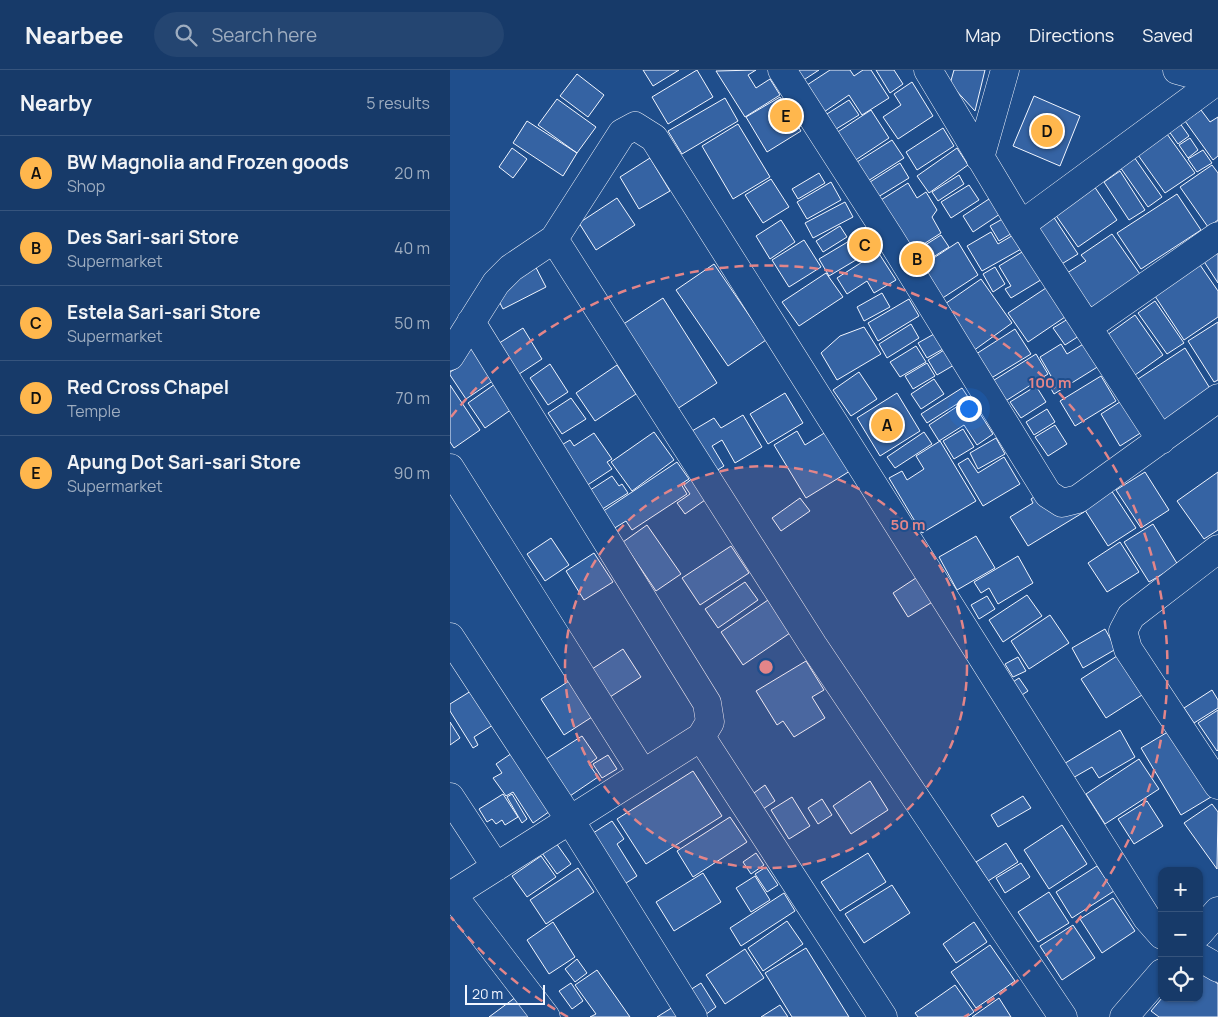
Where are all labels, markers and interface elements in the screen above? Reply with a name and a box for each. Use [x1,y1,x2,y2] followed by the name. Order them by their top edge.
[154,12,504,57] search box
[25,18,124,51] text: Nearbee
[172,21,200,49] icon: search
[212,22,317,48] text: Search here
[965,23,1001,47] text: Map
[1029,23,1114,47] text: Directions
[1142,23,1193,47] text: Saved
[20,89,92,117] text: Nearby
[366,92,430,114] text: 5 results
[770,97,802,135] pin: E
[1031,112,1063,150] pin: D
[67,149,349,175] text: BW Magnolia and Frozen goods
[31,162,41,184] text: A
[394,162,430,184] text: 20 m
[67,175,105,197] text: Shop
[67,224,239,250] text: Des Sari-sari Store
[849,226,881,264] pin: C
[31,237,41,259] text: B
[394,237,430,259] text: 40 m
[901,240,933,278] pin: B
[67,250,163,272] text: Supermarket
[67,299,261,325] text: Estela Sari-sari Store
[30,312,42,334] text: C
[394,312,430,334] text: 50 m
[67,325,163,347] text: Supermarket
[1029,372,1071,393] text: 100 m
[67,374,229,400] text: Red Cross Chapel
[30,387,42,409] text: D
[395,387,430,409] text: 70 m
[956,396,982,422] your location
[67,400,121,422] text: Temple
[871,406,903,444] pin: A
[67,449,301,475] text: Apung Dot Sari-sari Store
[31,462,41,484] text: E
[394,462,430,484] text: 90 m
[67,475,163,497] text: Supermarket
[890,514,926,535] text: 50 m
[757,658,775,676] centre of rings
[1158,867,1203,1002] map controls
[1158,867,1203,912] button: +
[1158,912,1203,957] button: −
[1158,957,1203,1002] button: locate
[465,982,545,1005] scale bar
[472,984,503,1003] text: 20 m

